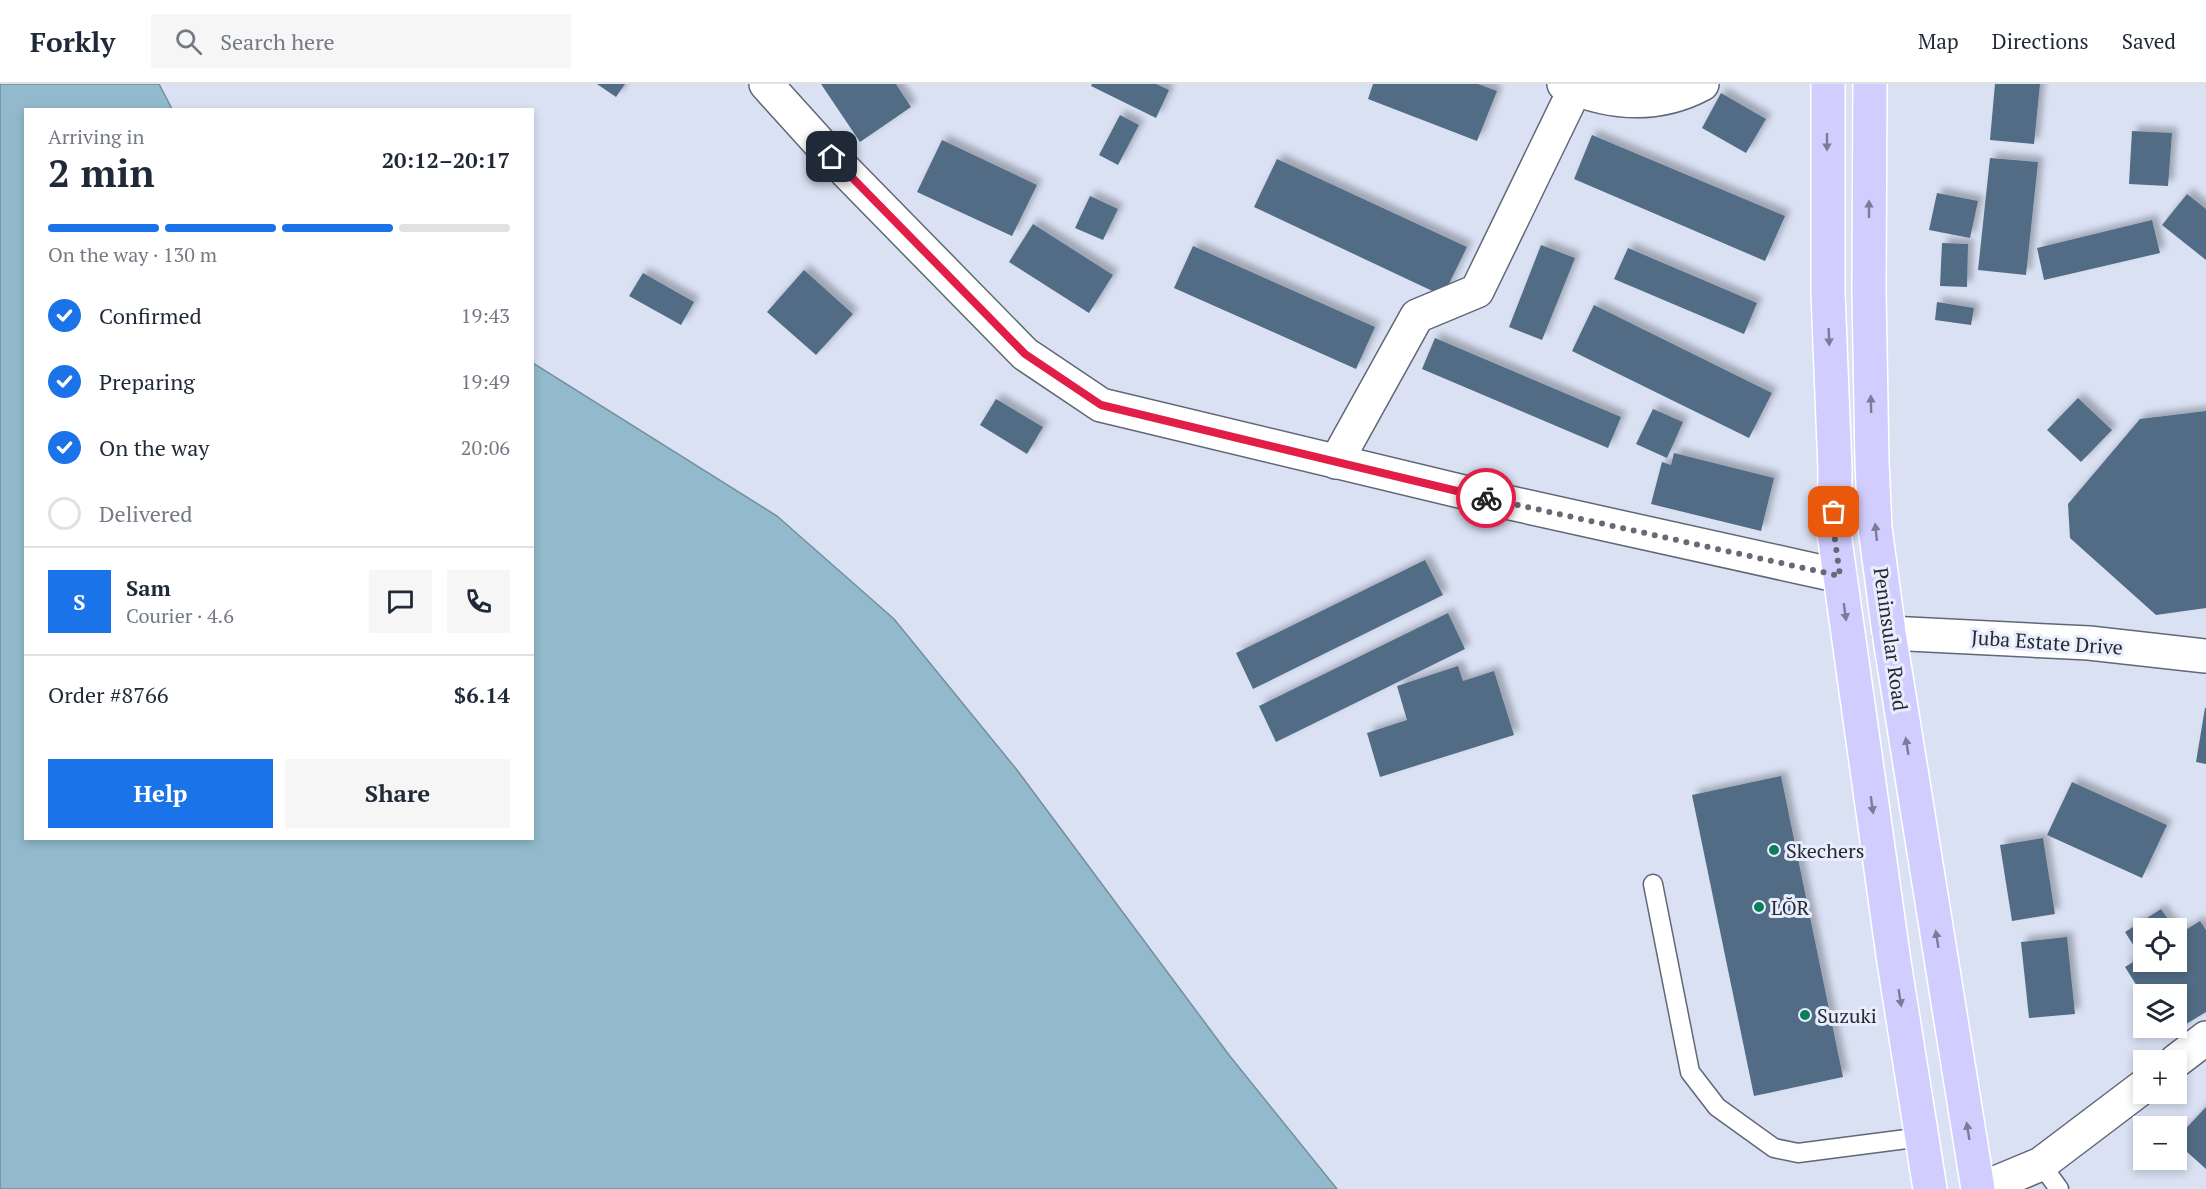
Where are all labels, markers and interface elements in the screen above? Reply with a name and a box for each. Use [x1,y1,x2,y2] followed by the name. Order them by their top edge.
[151,14,571,68] search box
[30,23,115,60] text: Forkly
[172,25,205,58] icon: search
[220,27,335,56] text: Search here
[1918,27,1959,55] text: Map
[1992,27,2089,55] text: Directions
[2122,27,2176,55] text: Saved
[48,123,144,150] text: Arriving in
[806,131,857,182] pin
[1822,133,1832,152] one-way arrow
[815,140,848,173] icon: home
[382,145,510,174] text: 20:12–20:17
[48,146,155,198] text: 2 min
[1864,200,1874,219] one-way arrow
[48,241,217,268] text: On the way · 130 m
[48,299,81,332] icon: check
[99,301,202,330] text: Confirmed
[461,302,510,329] text: 19:43
[1825,328,1834,347] one-way arrow
[48,365,81,398] icon: check
[99,367,195,396] text: Preparing
[461,368,510,395] text: 19:49
[1866,395,1876,414] one-way arrow
[48,431,81,464] icon: check
[99,433,209,462] text: On the way
[461,434,510,461] text: 20:06
[1456,468,1516,528] courier
[1470,482,1503,515] icon: bike
[1808,486,1859,537] pin
[1817,495,1850,528] icon: bag
[99,499,192,528] text: Delivered
[1871,523,1881,542] one-way arrow
[1868,566,1914,712] street label: Peninsular Road
[369,570,432,633] button: chat
[447,570,510,633] button: phone
[126,573,171,602] text: Sam
[73,587,86,616] text: S
[126,602,234,629] text: Courier · 4.6
[1841,602,1850,621] one-way arrow
[1970,623,2124,661] street label: Juba Estate Drive
[48,680,168,709] text: Order #8766
[454,680,510,709] text: $6.14
[1902,737,1911,756] one-way arrow
[48,759,273,828] button: Help
[285,759,510,828] button: Share
[1867,796,1877,815] one-way arrow
[1786,837,1864,864] place label: Skechers
[1767,843,1781,857] marker: Skechers
[1771,894,1809,921] place label: LŎR
[1752,900,1766,914] marker: LŎR
[2133,918,2187,1170] map controls
[2133,918,2187,972] button: locate
[1933,929,1942,948] one-way arrow
[2133,984,2187,1038] button: layers
[1895,989,1904,1008] one-way arrow
[1817,1002,1877,1029] place label: Suzuki
[1798,1008,1812,1022] marker: Suzuki
[2133,1050,2187,1104] button: +
[2133,1116,2187,1170] button: −
[1964,1122,1973,1141] one-way arrow

